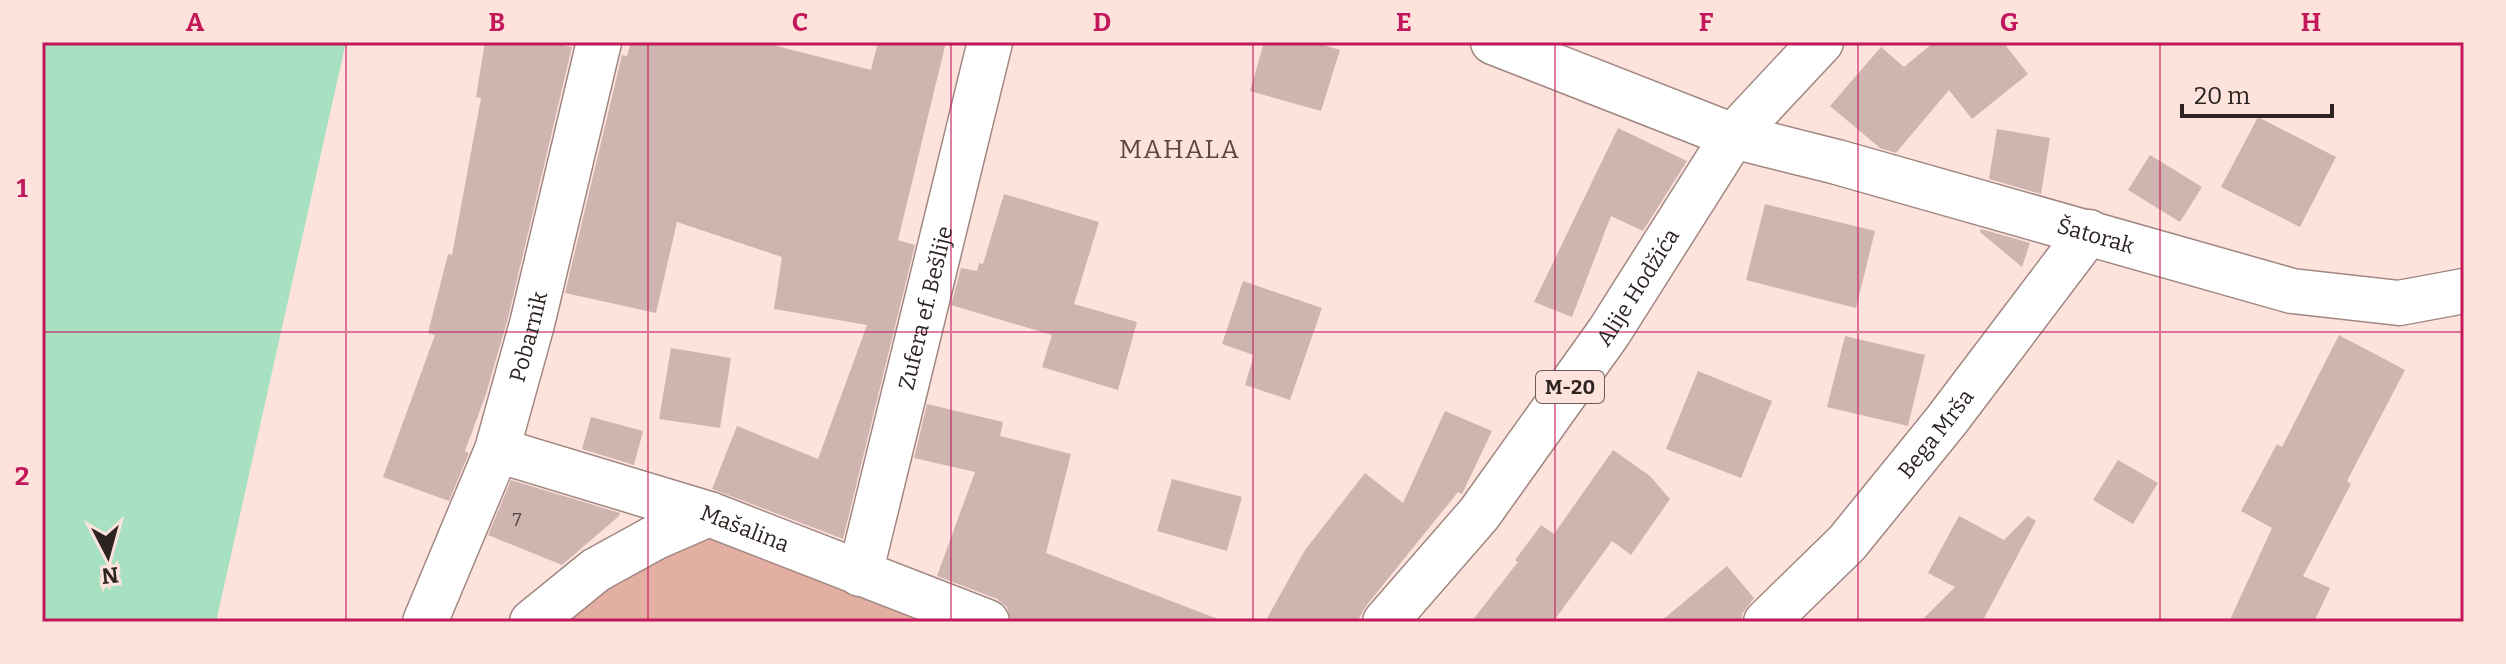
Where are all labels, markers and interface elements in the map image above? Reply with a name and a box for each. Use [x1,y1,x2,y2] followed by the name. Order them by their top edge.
[186,7,205,38] text: A
[489,7,505,38] text: B
[792,7,808,38] text: C
[1093,7,1111,38] text: D
[1396,7,1412,38] text: E
[1699,7,1714,38] text: F
[2000,7,2019,38] text: G
[2301,7,2321,38] text: H
[2182,68,2332,118] scale bar
[2194,82,2250,110] text: 20 m
[1119,134,1241,165] district label: MAHALA
[16,173,28,204] text: 1
[2054,212,2138,259] street label: Šatorak
[892,223,958,392] street label: Zufera ef. Bešlije
[1590,223,1685,351] street label: Alije Hodžića
[503,288,553,385] street label: Pobarnik
[1536,371,1604,403] road number: M-20
[1892,383,1979,483] street label: Bega Mrša
[15,461,29,492] text: 2
[697,499,793,557] street label: Mašalina
[512,509,522,531] house number: 7
[68,516,148,596] north arrow
[100,561,120,590] text: N

